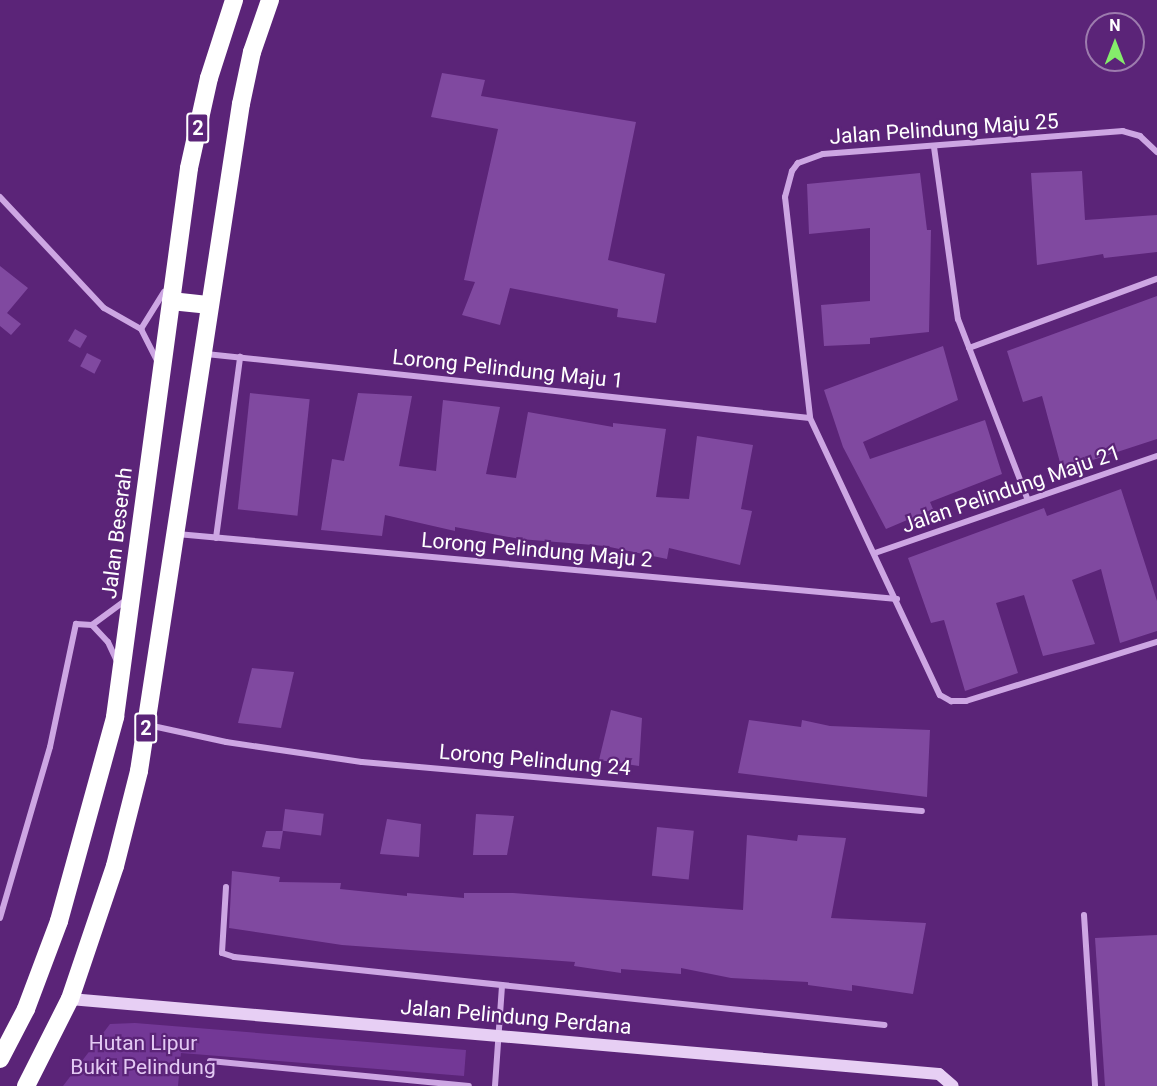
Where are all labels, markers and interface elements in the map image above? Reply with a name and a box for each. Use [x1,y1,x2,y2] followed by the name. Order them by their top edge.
[1085,12,1145,72] north arrow
[1109,16,1121,35] text: N
[829,108,1059,150] street label: Jalan Pelindung Maju 25
[186,111,210,145] road number: 2
[391,344,625,394] street label: Lorong Pelindung Maju 1
[898,440,1124,538] street label: Jalan Pelindung Maju 21
[96,466,138,600] street label: Jalan Beserah
[420,527,654,573] street label: Lorong Pelindung Maju 2
[134,711,158,745] road number: 2
[438,739,632,781] street label: Lorong Pelindung 24
[399,994,633,1040] street label: Jalan Pelindung Perdana
[70,1030,216,1080] park label: Hutan Lipur Bukit Pelindung

